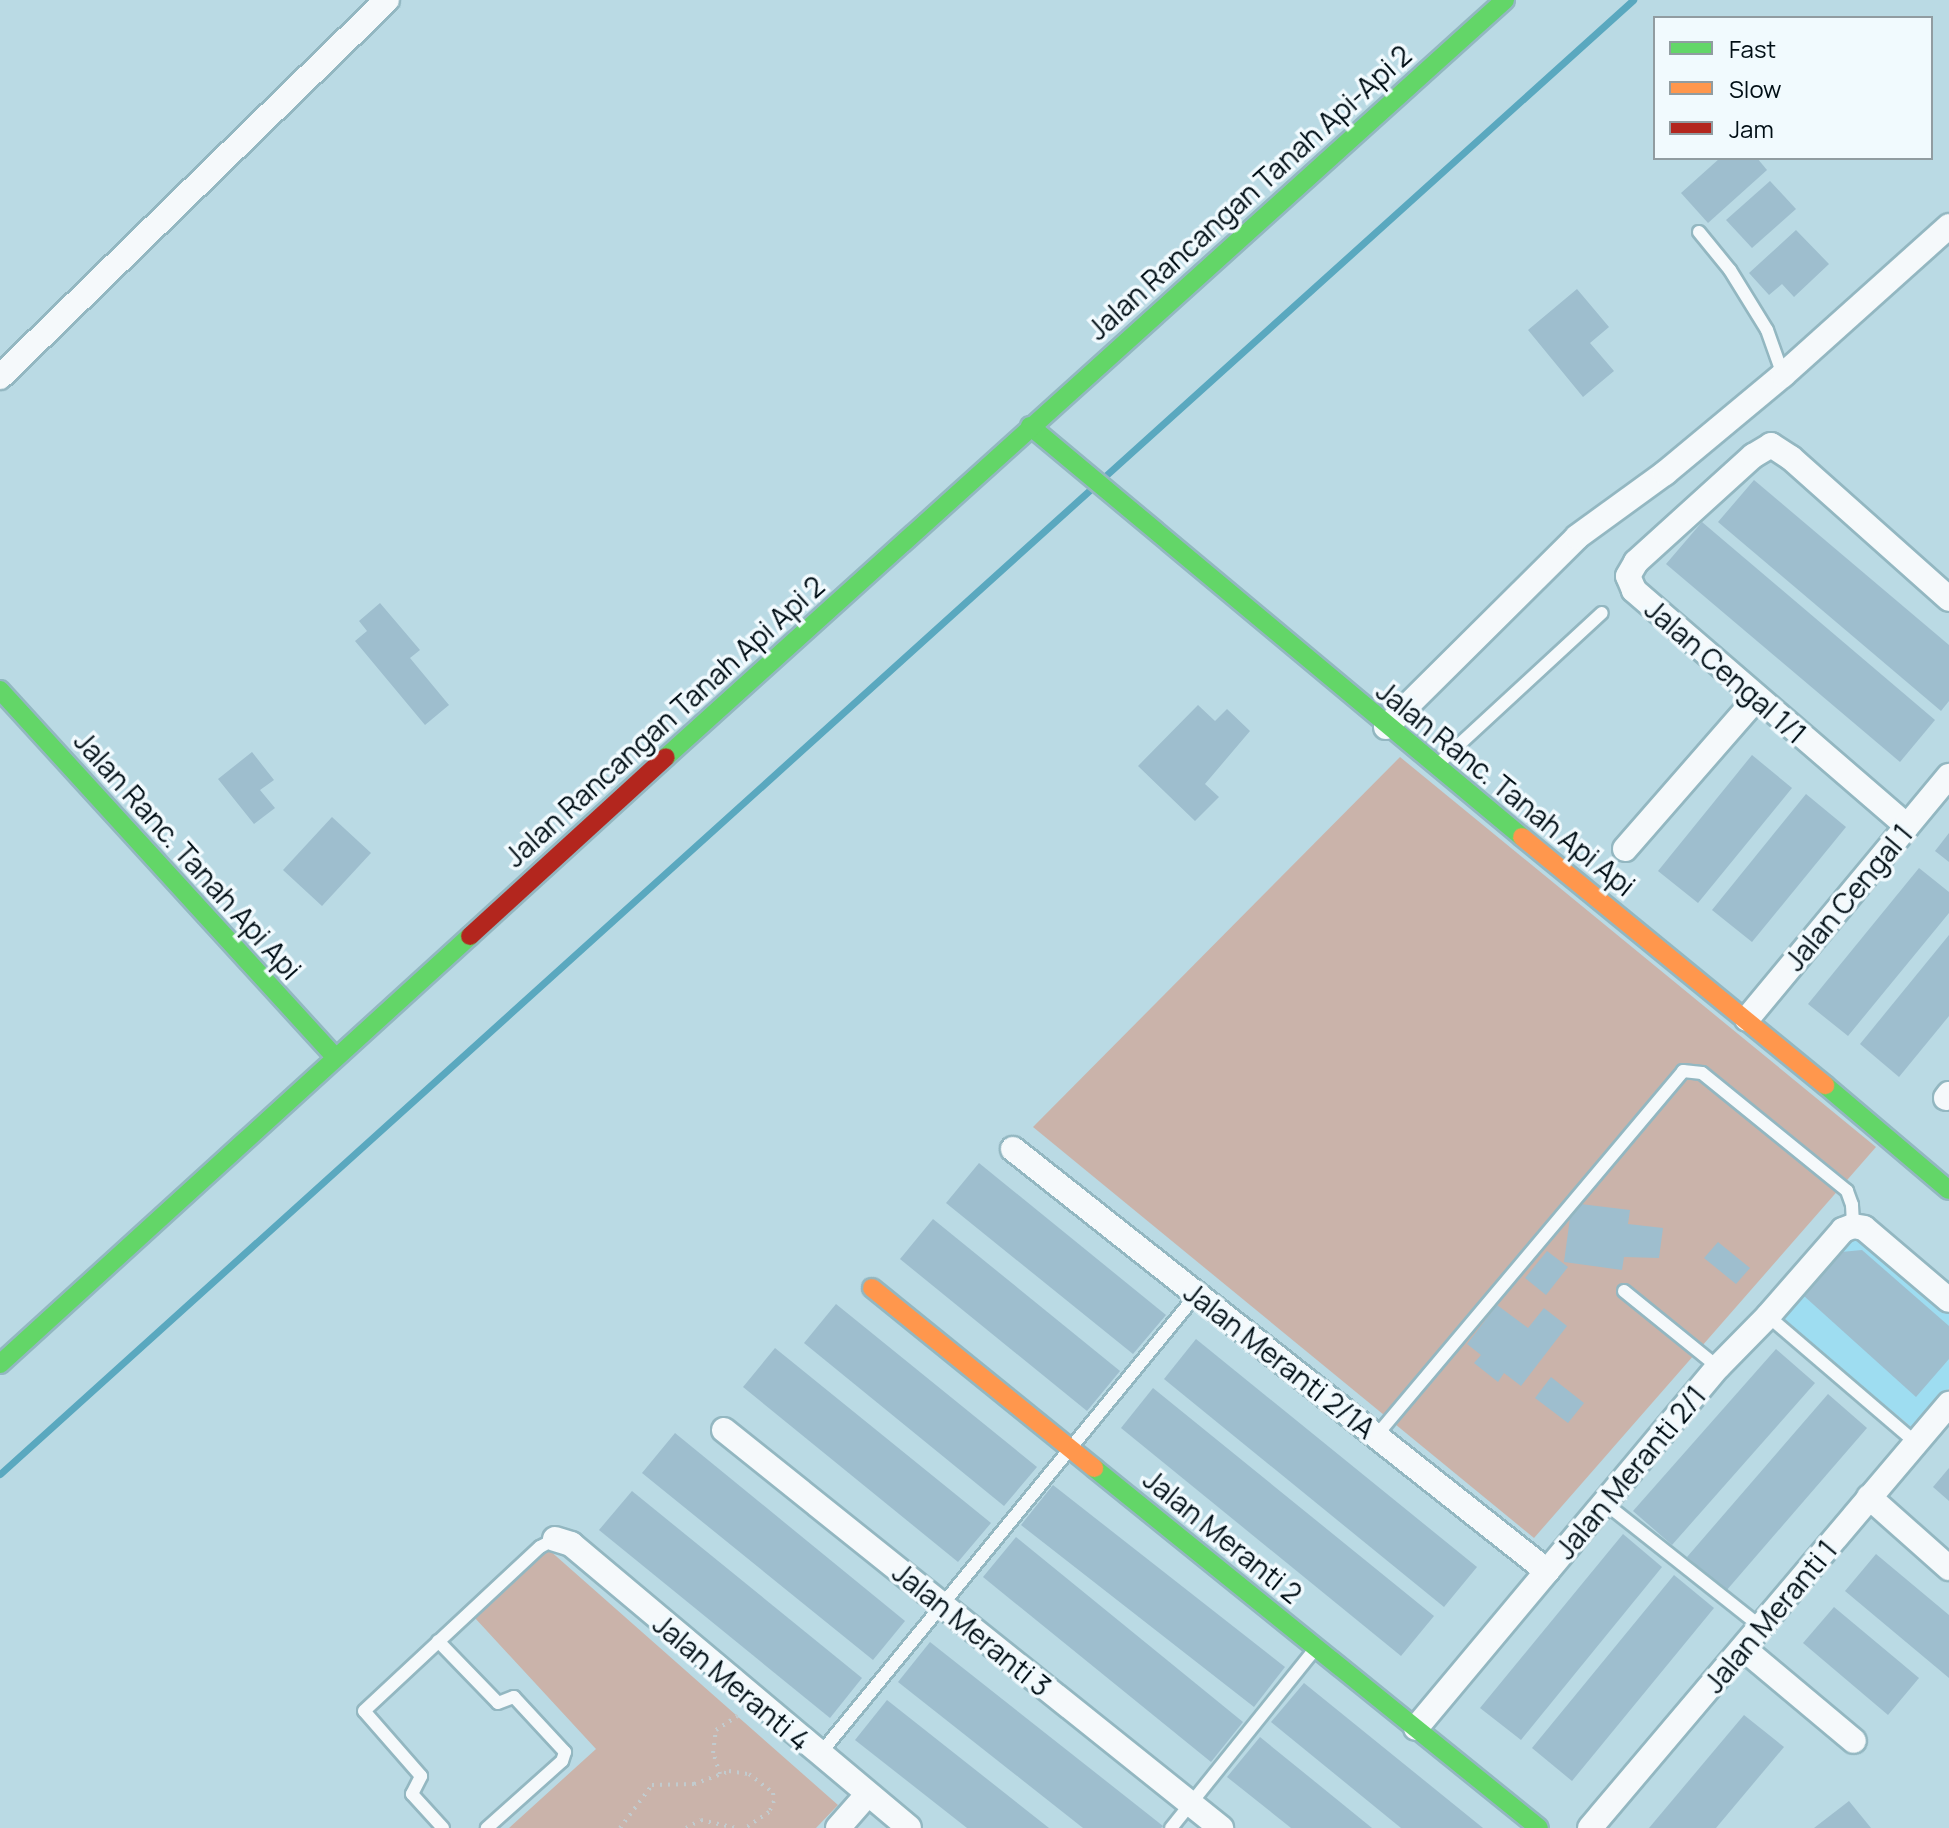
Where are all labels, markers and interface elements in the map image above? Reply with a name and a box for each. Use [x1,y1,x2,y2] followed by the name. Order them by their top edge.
[1653,16,1933,160] legend
[1729,32,1776,65] text: Fast
[1080,38,1418,346] street label: Jalan Rancangan Tanah Api-Api 2
[1729,72,1782,105] text: Slow
[1729,112,1774,145] text: Jam
[497,569,831,873] street label: Jalan Rancangan Tanah Api Api 2
[1639,592,1813,750] street label: Jalan Cengal 1/1
[1370,674,1642,902] street label: Jalan Ranc. Tanah Api Api
[68,724,308,986] street label: Jalan Ranc. Tanah Api Api
[1777,817,1919,977] street label: Jalan Cengal 1
[1178,1275,1382,1445] street label: Jalan Meranti 2/1A
[1548,1379,1712,1565] street label: Jalan Meranti 2/1
[1137,1462,1309,1610] street label: Jalan Meranti 2
[1696,1533,1844,1699] street label: Jalan Meranti 1
[886,1555,1058,1703] street label: Jalan Meranti 3
[647,1607,817,1757] street label: Jalan Meranti 4

